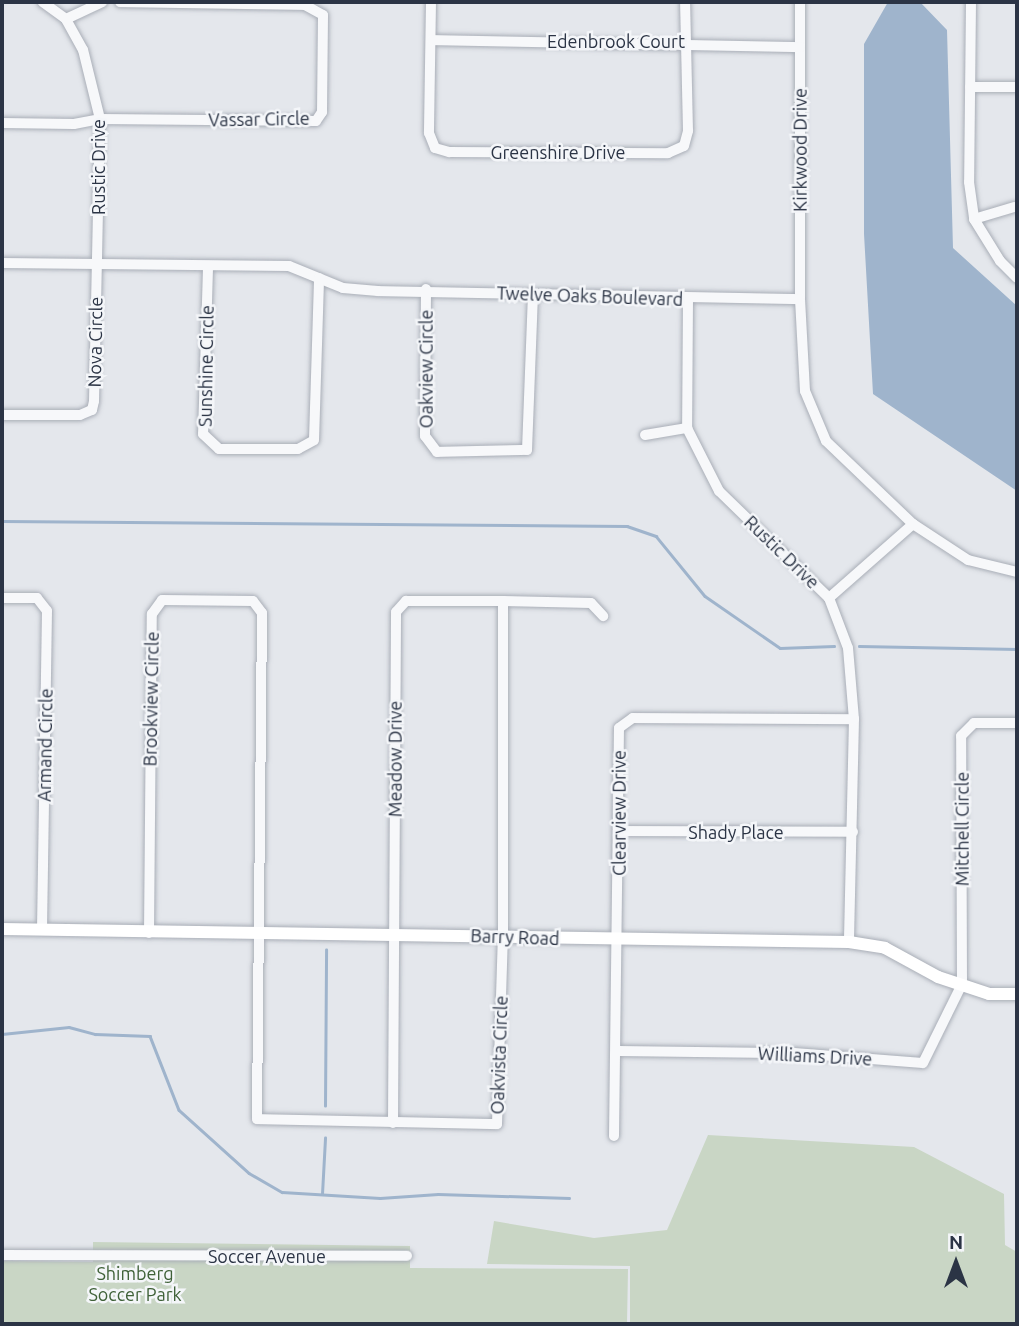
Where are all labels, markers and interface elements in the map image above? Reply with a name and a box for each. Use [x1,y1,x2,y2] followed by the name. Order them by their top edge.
[547,30,685,52] street label: Edenbrook Court
[789,88,811,212] street label: Kirkwood Drive
[208,107,310,131] street label: Vassar Circle
[87,119,109,215] street label: Rustic Drive
[491,141,625,163] street label: Greenshire Drive
[496,282,684,310] street label: Twelve Oaks Boulevard
[83,296,107,388] street label: Nova Circle
[194,305,218,427] street label: Sunshine Circle
[415,310,437,428] street label: Oakview Circle
[740,511,824,593] street label: Rustic Drive
[139,631,163,767] street label: Brookview Circle
[33,688,57,802] street label: Armand Circle
[384,701,406,817] street label: Meadow Drive
[608,750,630,876] street label: Clearview Drive
[951,772,973,886] street label: Mitchell Circle
[688,821,784,843] street label: Shady Place
[470,925,560,949] street label: Barry Road
[486,995,512,1115] street label: Oakvista Circle
[757,1042,873,1070] street label: Williams Drive
[921,1228,991,1298] north arrow
[949,1231,963,1253] text: N
[208,1245,326,1267] street label: Soccer Avenue
[88,1263,182,1306] park label: Shimberg Soccer Park

